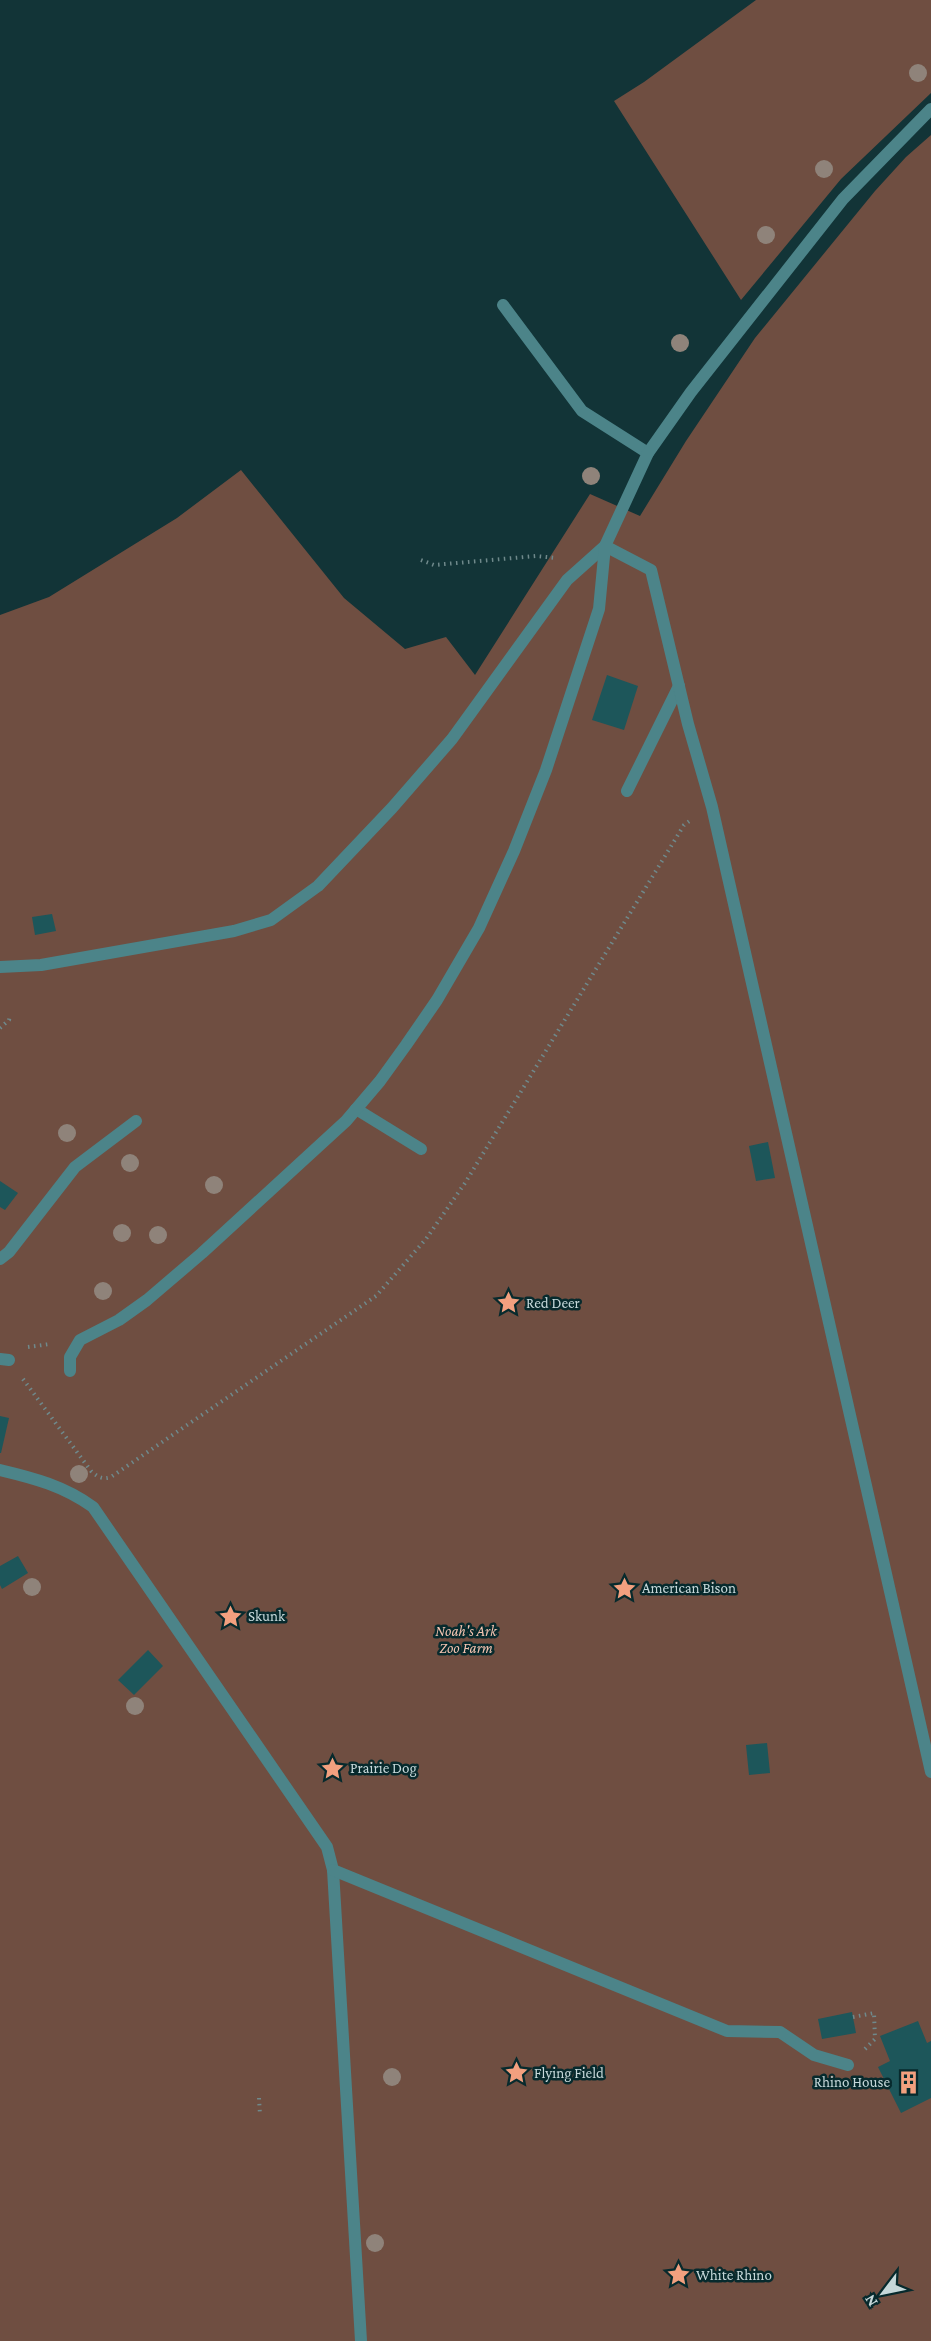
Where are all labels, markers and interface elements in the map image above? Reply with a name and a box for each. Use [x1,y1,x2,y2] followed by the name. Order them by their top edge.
[495,1290,521,1316] place icon: Red Deer
[526,1295,581,1311] place label: Red Deer
[611,1575,637,1601] place icon: American Bison
[642,1580,736,1596] place label: American Bison
[217,1603,243,1629] place icon: Skunk
[248,1608,286,1624] place label: Skunk
[435,1623,498,1656] park label: Noah's Ark Zoo Farm
[319,1755,345,1781] place icon: Prairie Dog
[350,1760,417,1777] place label: Prairie Dog
[503,2060,529,2086] place icon: Flying Field
[534,2065,604,2082] place label: Flying Field
[895,2069,921,2095] building icon: Rhino House
[814,2074,890,2090] place label: Rhino House
[665,2262,691,2288] place icon: White Rhino
[853,2263,913,2323] north arrow
[696,2267,772,2283] place label: White Rhino
[861,2291,881,2310] text: N

